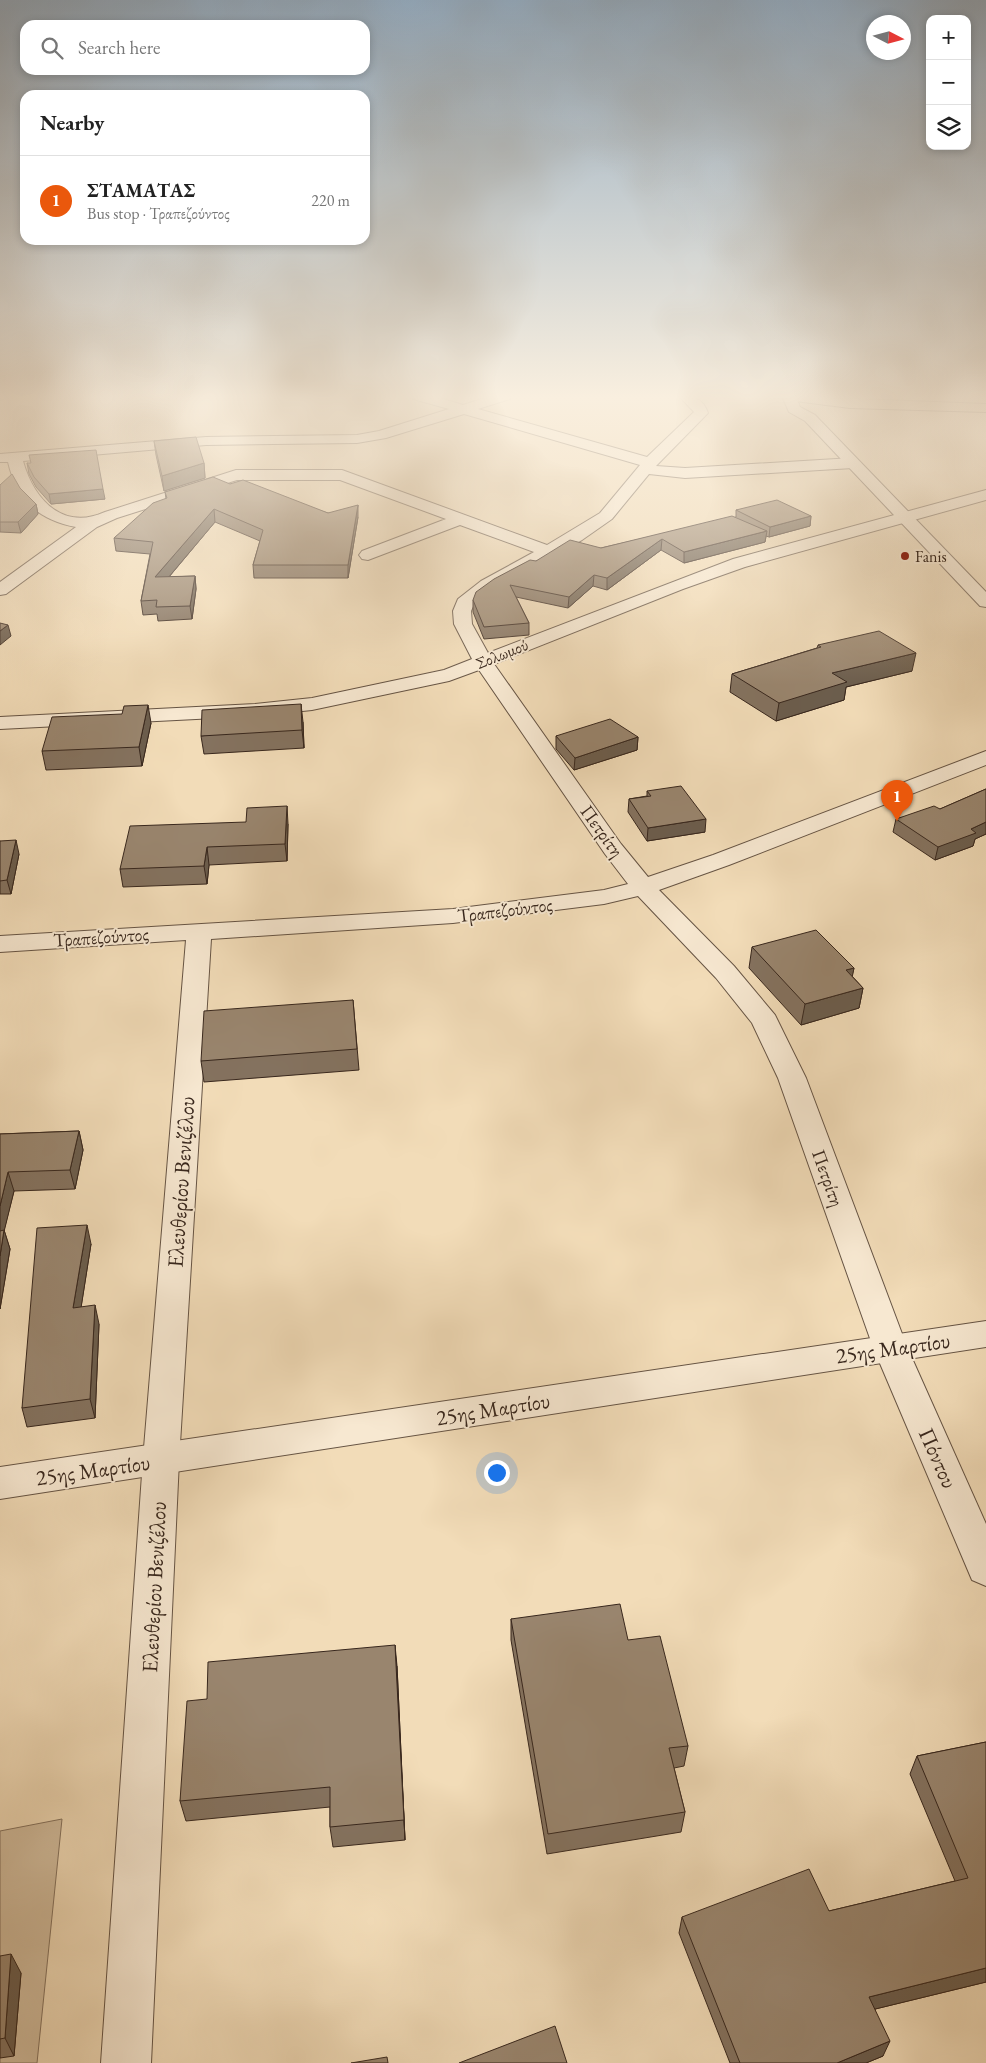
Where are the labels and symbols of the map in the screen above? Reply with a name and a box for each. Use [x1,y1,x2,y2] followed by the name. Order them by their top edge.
[866,15,911,60] north arrow
[915,546,947,567] place label: Fanis
[899,550,911,562] marker: Fanis
[473,634,531,674] street label: Σολωμού
[881,780,913,821] pin: 1
[575,800,629,862] street label: Πετρίτη
[456,892,554,928] street label: Τραπεζούντος
[52,921,150,953] street label: Τραπεζούντος
[161,1095,201,1269] street label: Ελευθερίου Βενιζέλου
[806,1146,850,1210] street label: Πετρίτη
[834,1326,952,1370] street label: 25ης Μαρτίου
[434,1386,552,1432] street label: 25ης Μαρτίου
[912,1423,964,1493] street label: Πόντου
[34,1448,152,1492] street label: 25ης Μαρτίου
[484,1460,510,1486] your location
[135,1501,173,1673] street label: Ελευθερίου Βενιζέλου

